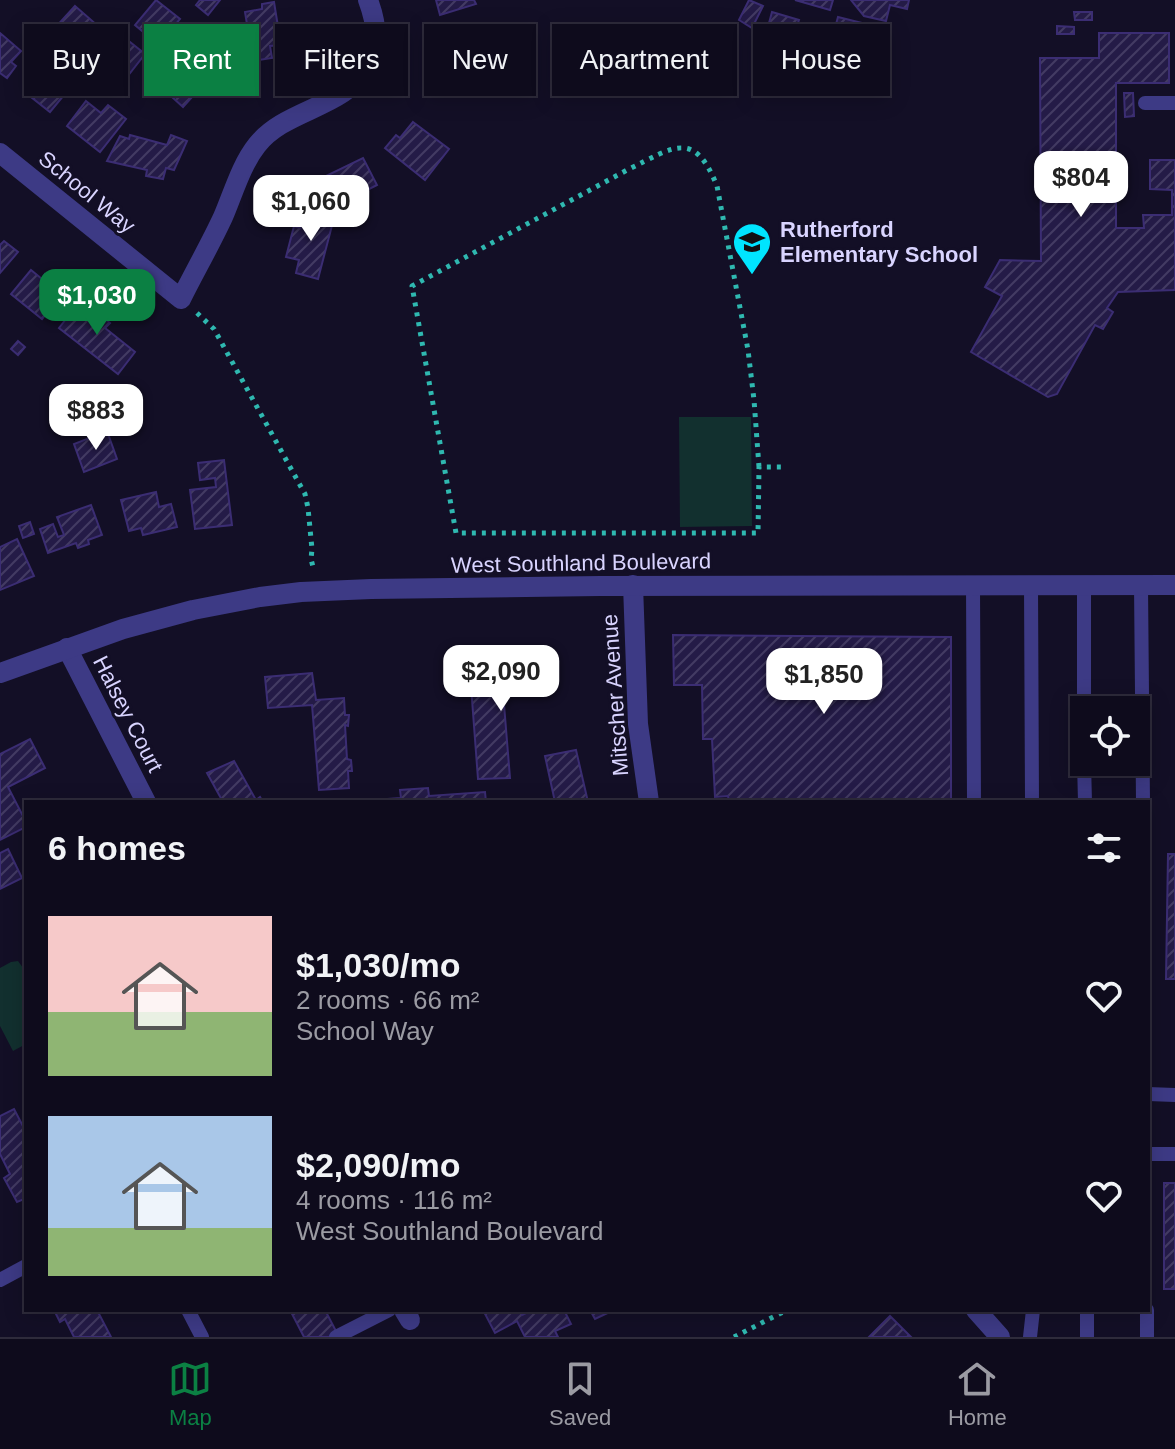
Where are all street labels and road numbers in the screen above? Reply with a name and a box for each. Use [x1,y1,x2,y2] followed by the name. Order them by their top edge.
[34,146,140,238] street label: School Way
[451,548,711,578] street label: West Southland Boulevard
[597,613,633,777] street label: Mitscher Avenue
[88,652,168,776] street label: Halsey Court

